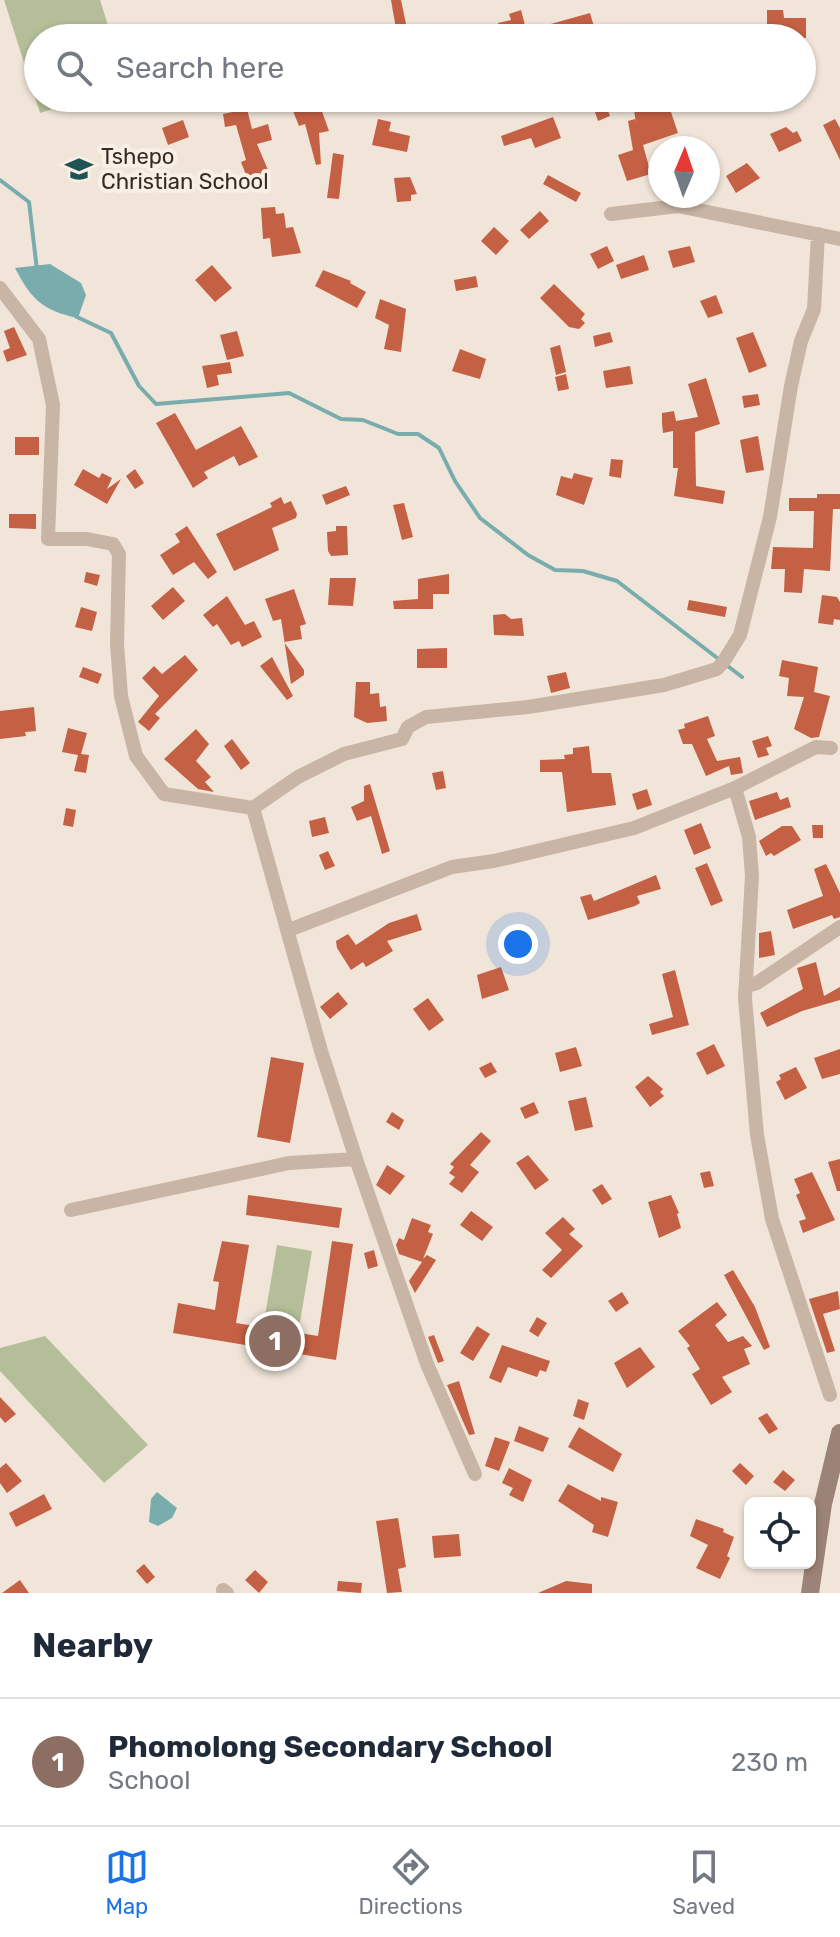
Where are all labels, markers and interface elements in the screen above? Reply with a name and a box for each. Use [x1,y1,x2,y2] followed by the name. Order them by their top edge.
[24,24,816,112] search box
[52,46,96,90] icon: search
[116,50,284,86] text: Search here
[648,136,720,208] north arrow
[101,143,269,195] place label: Tshepo Christian School
[64,154,94,184] school or university icon: Tshepo Christian School
[498,924,538,964] your location
[249,1311,301,1371] pin: 1
[744,1497,816,1569] map controls
[744,1497,816,1569] button: locate
[32,1625,153,1666] text: Nearby
[108,1729,553,1765] text: Phomolong Secondary School
[52,1747,64,1778] text: 1
[731,1747,808,1778] text: 230 m
[108,1765,191,1796] text: School
[105,1845,149,1920] tab: Map
[358,1845,463,1920] tab: Directions
[672,1845,735,1920] tab: Saved

